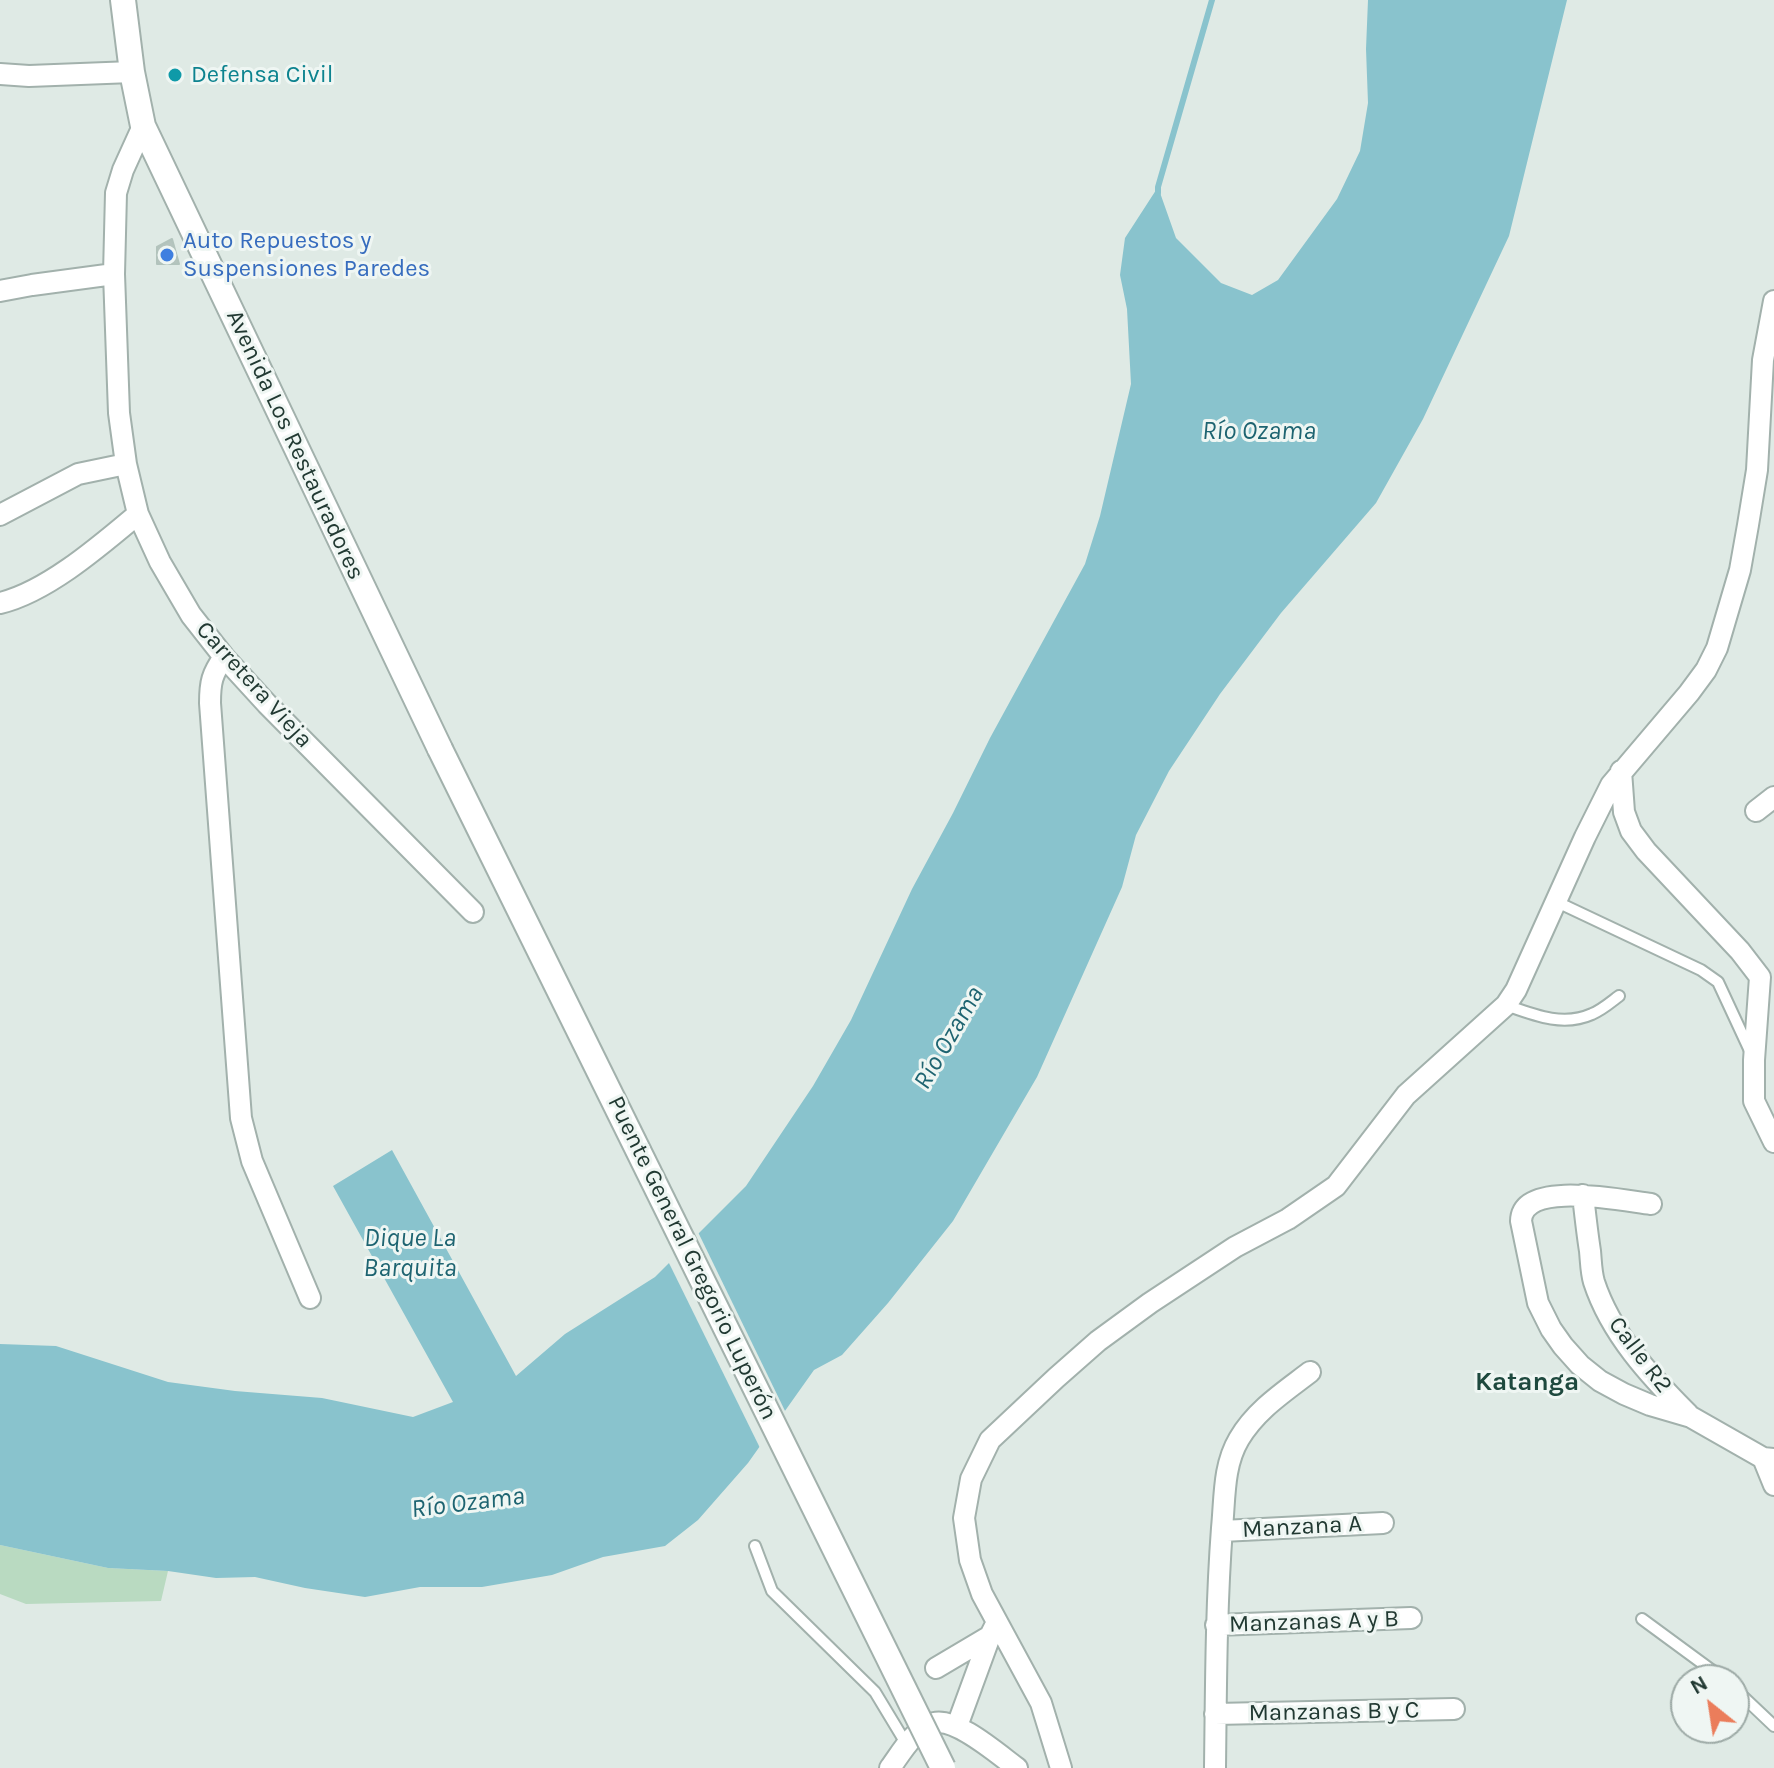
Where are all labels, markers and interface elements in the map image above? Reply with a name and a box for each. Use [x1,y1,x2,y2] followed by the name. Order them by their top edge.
[191,61,334,89] place label: Defensa Civil
[166,66,184,84] marker: Defensa Civil
[183,227,430,283] place label: Auto Repuestos y Suspensiones Paredes
[158,246,176,264] marker: Auto Repuestos y Suspensiones Paredes
[220,306,370,584] street label: Avenida Los Restauradores
[1202,416,1316,448] water label: Río Ozama
[190,616,318,754] street label: Carretera Vieja
[907,981,991,1095] water label: Río Ozama
[601,1091,783,1425] street label: Puente General Gregorio Luperón
[363,1223,457,1284] water label: Dique La Barquita
[1602,1311,1678,1399] street label: Calle R2
[1475,1367,1579,1399] district label: Katanga
[410,1481,526,1525] water label: Río Ozama
[1241,1509,1363,1545] street label: Manzana A
[1229,1605,1399,1639] street label: Manzanas A y B
[1670,1664,1750,1744] north arrow
[1686,1670,1712,1700] text: N
[1248,1696,1420,1728] street label: Manzanas B y C

